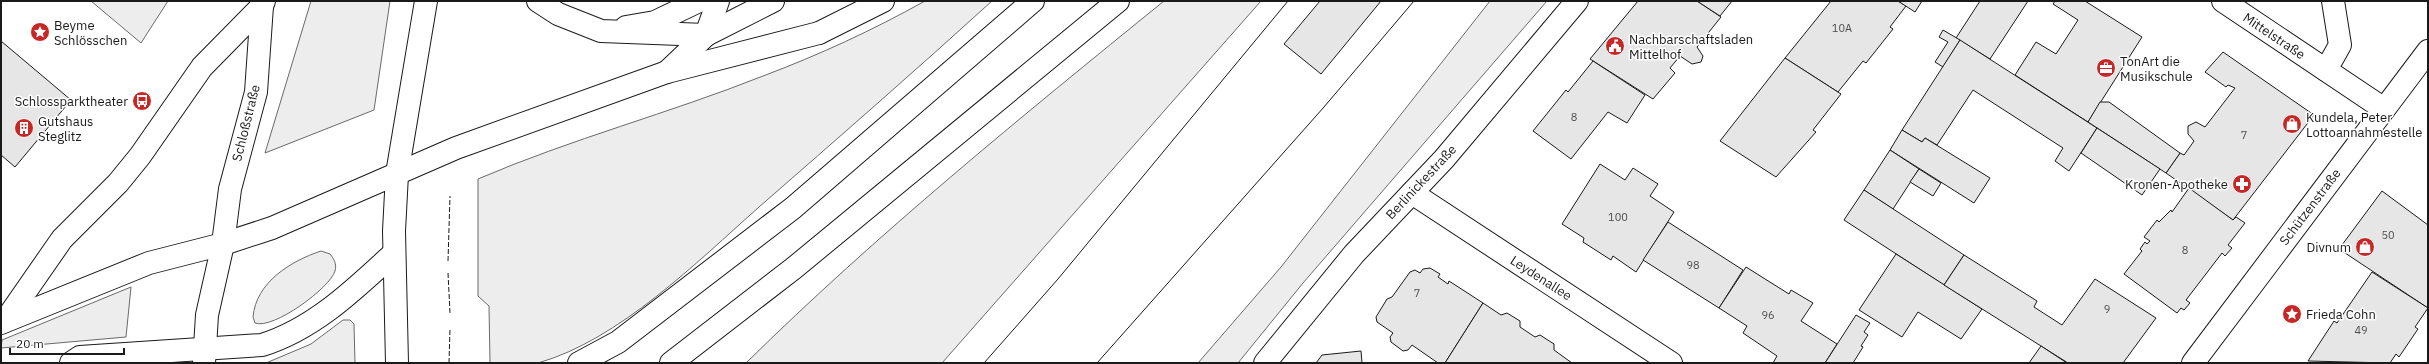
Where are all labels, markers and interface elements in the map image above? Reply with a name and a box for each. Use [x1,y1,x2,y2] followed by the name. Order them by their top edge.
[2240,9,2308,63] street label: Mittelstraße
[54,17,127,49] place label: Beyme Schlösschen
[29,21,51,43] place icon: Beyme Schlösschen
[1832,21,1852,35] house number: 10A
[1629,31,1753,63] place label: Nachbarschaftsladen Mittelhof
[1604,35,1626,57] public building icon: Nachbarschaftsladen Mittelhof
[2120,53,2193,85] place label: TonArt die Musikschule
[2095,57,2117,79] office icon: TonArt die Musikschule
[228,83,264,163] street label: Schloßstraße
[131,90,153,112] bus stop icon: Schlossparktheater
[15,93,128,110] place label: Schlossparktheater
[2306,109,2422,141] place label: Kundela, Peter Lottoannahmestelle
[1571,110,1577,124] house number: 8
[38,113,93,145] place label: Gutshaus Steglitz
[2281,113,2303,135] shop icon: Kundela, Peter Lottoannahmestelle
[13,117,35,139] building icon: Gutshaus Steglitz
[2241,128,2247,142] house number: 7
[1382,141,1460,223] street label: Berlinickestraße
[2276,165,2344,249] street label: Schützenstraße
[2231,173,2253,195] pharmacy icon: Kronen-Apotheke
[2125,176,2228,193] place label: Kronen-Apotheke
[1608,210,1628,224] house number: 100
[2381,228,2395,242] house number: 50
[2354,236,2376,258] shop icon: Divnum
[2307,239,2351,256] place label: Divnum
[2182,243,2188,257] house number: 8
[1507,252,1575,304] street label: Leydenallee
[1686,258,1700,272] house number: 98
[1414,286,1420,300] house number: 7
[2104,302,2110,316] house number: 9
[2281,303,2303,325] place icon: Frieda Cohn
[2306,306,2376,323] place label: Frieda Cohn
[1761,308,1775,322] house number: 96
[2354,323,2368,337] house number: 49
[10,330,124,356] scale bar
[16,336,44,351] text: 20 m

